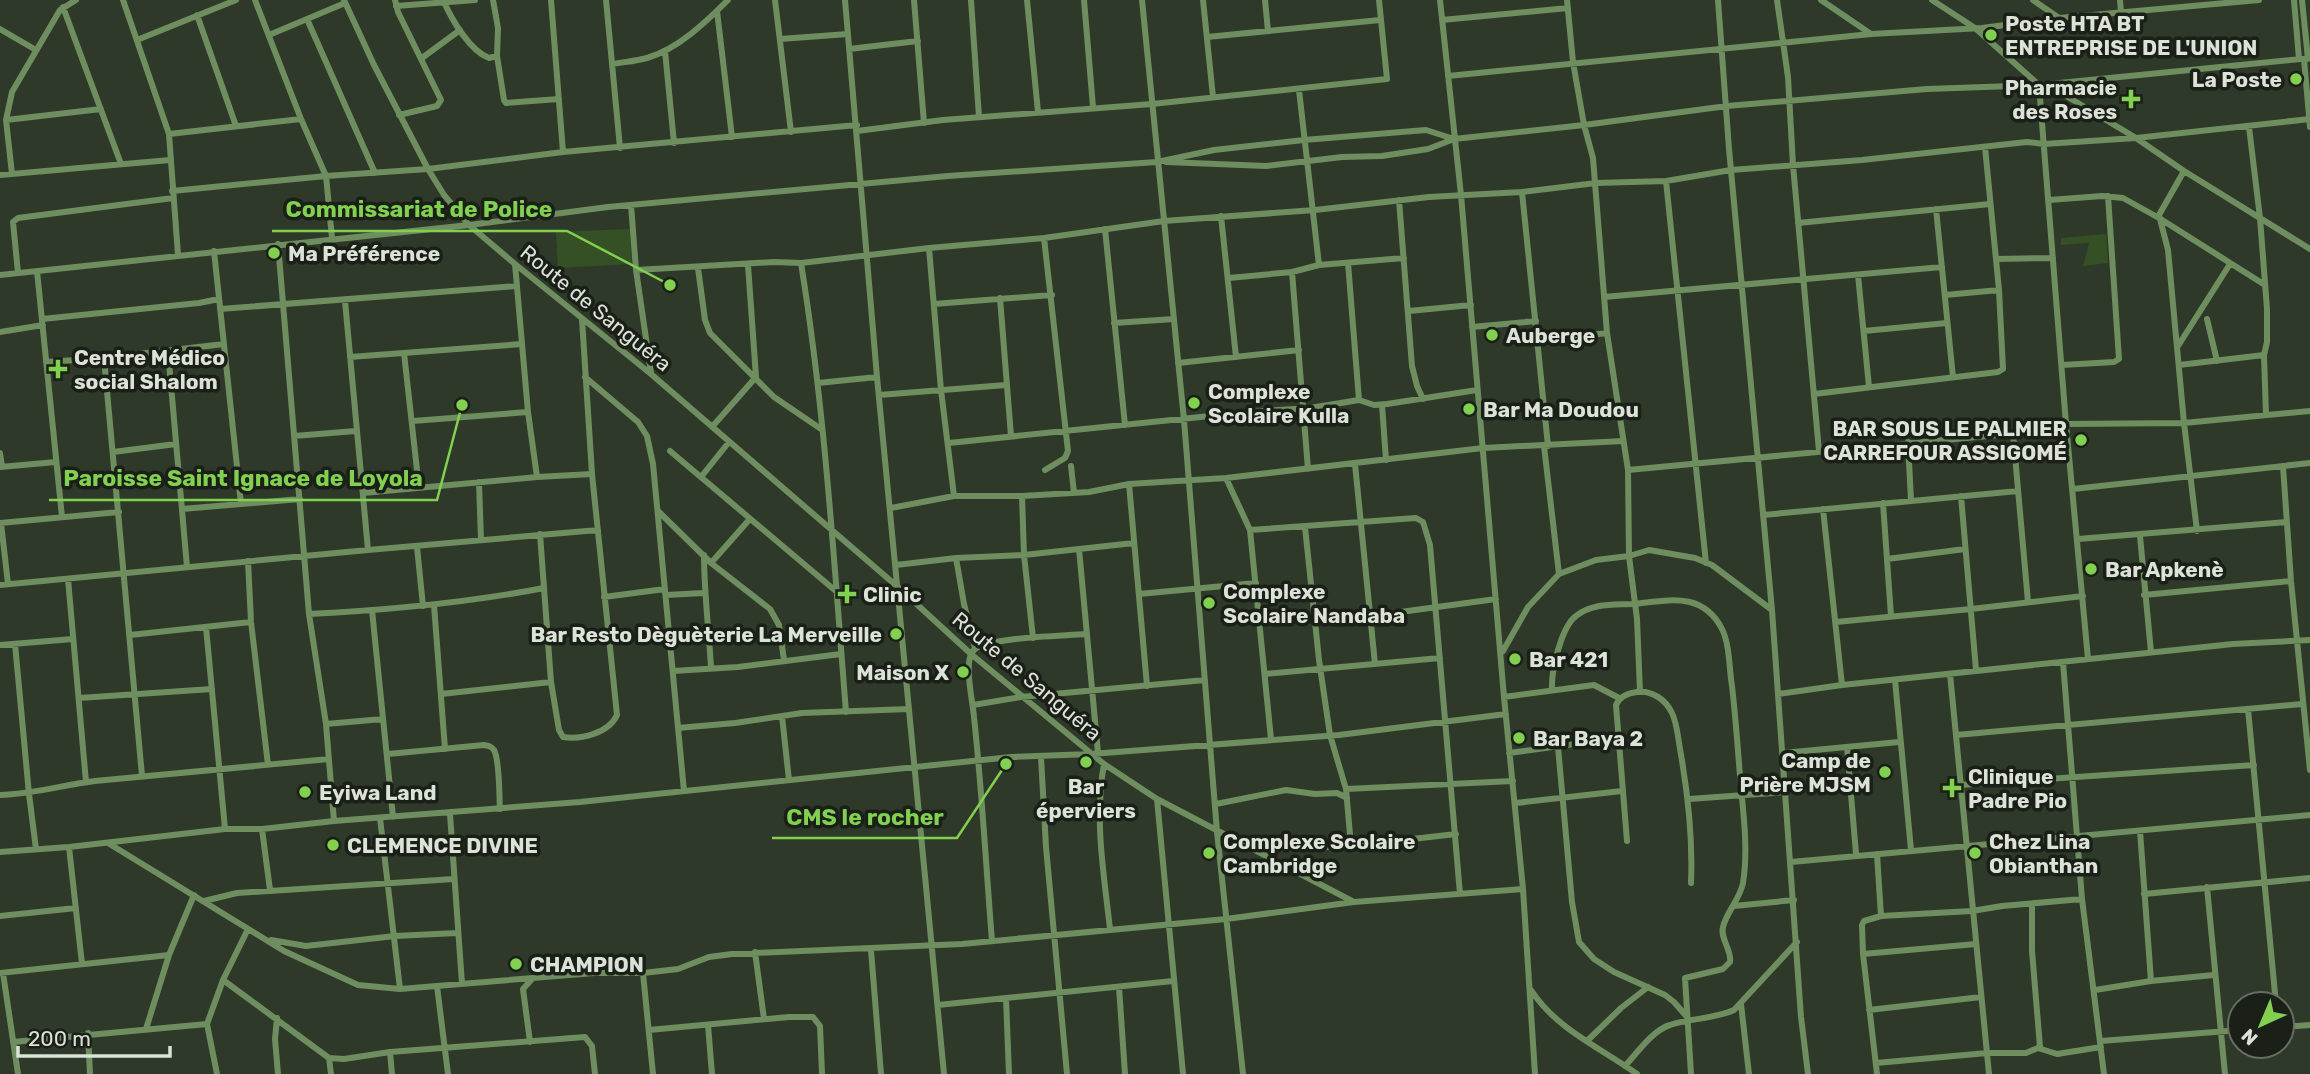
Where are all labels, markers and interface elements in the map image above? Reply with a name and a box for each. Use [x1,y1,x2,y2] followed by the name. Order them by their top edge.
[2005,11,2257,60] place label: Poste HTA BT ENTREPRISE DE L'UNION
[1983,27,1999,43] marker: Poste HTA BT ENTREPRISE DE L'UNION
[2192,67,2282,92] place label: La Poste
[2288,71,2304,87] marker: La Poste
[2005,75,2117,124] place label: Pharmacie des Roses
[2123,91,2139,107] marker: Pharmacie des Roses
[272,187,567,231] callout: Commissariat de Police
[286,195,552,223] text: Commissariat de Police
[516,240,676,376] street label: Route de Sanguéra
[288,241,440,266] place label: Ma Préférence
[266,245,282,261] marker: Ma Préférence
[1506,323,1595,348] place label: Auberge
[1484,327,1500,343] marker: Auberge
[74,345,225,394] place label: Centre Médico social Shalom
[48,359,68,379] marker: Centre Médico social Shalom
[1208,379,1349,428] place label: Complexe Scolaire Kulla
[1186,395,1202,411] marker: Complexe Scolaire Kulla
[1483,397,1639,422] place label: Bar Ma Doudou
[1461,401,1477,417] marker: Bar Ma Doudou
[1823,416,2067,465] place label: BAR SOUS LE PALMIER CARREFOUR ASSIGOMÉ
[2073,432,2089,448] marker: BAR SOUS LE PALMIER CARREFOUR ASSIGOMÉ
[49,456,437,500] callout: Paroisse Saint Ignace de Loyola
[63,464,423,492] text: Paroisse Saint Ignace de Loyola
[2105,557,2224,582] place label: Bar Apkenè
[2083,561,2099,577] marker: Bar Apkenè
[1223,579,1405,628] place label: Complexe Scolaire Nandaba
[863,582,922,607] place label: Clinic
[837,584,857,604] marker: Clinic
[1201,595,1217,611] marker: Complexe Scolaire Nandaba
[948,606,1106,746] street label: Route de Sanguéra
[530,622,882,647] place label: Bar Resto Dèguèterie La Merveille
[888,626,904,642] marker: Bar Resto Dèguèterie La Merveille
[1529,647,1608,672] place label: Bar 421
[1507,651,1523,667] marker: Bar 421
[856,660,950,685] place label: Maison X
[955,664,971,680] marker: Maison X
[1533,726,1643,751] place label: Bar Baya 2
[1511,730,1527,746] marker: Bar Baya 2
[1740,748,1871,797] place label: Camp de Prière MJSM
[1078,754,1094,770] marker: Bar éperviers
[1877,764,1893,780] marker: Camp de Prière MJSM
[1968,764,2067,813] place label: Clinique Padre Pio
[1036,774,1136,823] place label: Bar éperviers
[1942,778,1962,798] marker: Clinique Padre Pio
[319,780,437,805] place label: Eyiwa Land
[297,784,313,800] marker: Eyiwa Land
[772,794,957,838] callout: CMS le rocher
[786,803,944,831] text: CMS le rocher
[1223,829,1416,878] place label: Complexe Scolaire Cambridge
[1989,829,2098,878] place label: Chez Lina Obianthan
[347,833,538,858] place label: CLEMENCE DIVINE
[325,837,341,853] marker: CLEMENCE DIVINE
[1201,845,1217,861] marker: Complexe Scolaire Cambridge
[1967,845,1983,861] marker: Chez Lina Obianthan
[530,952,644,977] place label: CHAMPION
[508,956,524,972] marker: CHAMPION
[2226,990,2296,1060] north arrow
[18,1014,170,1058] scale bar
[2237,1024,2262,1050] text: N
[28,1026,91,1051] text: 200 m

